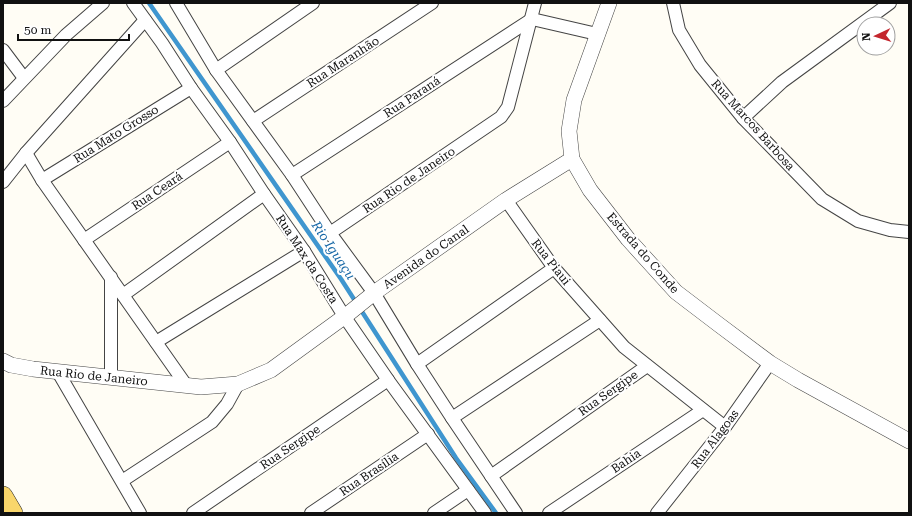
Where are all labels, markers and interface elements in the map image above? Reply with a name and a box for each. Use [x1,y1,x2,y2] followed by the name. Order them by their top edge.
[18,16,129,42] scale bar
[856,16,896,56] north arrow
[24,23,51,37] text: 50 m
[860,31,873,41] text: N
[304,33,382,91] street label: Rua Maranhão
[381,73,443,120] street label: Rua Paraná
[709,77,798,174] street label: Rua Marcos Barbosa
[71,102,161,166] street label: Rua Mato Grosso
[360,144,458,216] street label: Rua Rio de Janeiro
[129,169,185,213] street label: Rua Ceará
[604,210,682,297] street label: Estrada do Conde
[273,212,341,306] street label: Rua Max da Costa
[308,217,359,282] water label: Rio Iguaçu
[381,222,472,292] street label: Avenida do Canal
[529,236,573,288] street label: Rua Piaui
[39,363,149,389] street label: Rua Rio de Janeiro
[576,367,641,419] street label: Rua Sergipe
[688,407,742,471] street label: Rua Alagoas
[257,422,323,472] street label: Rua Sergipe
[609,446,644,476] street label: Bahia
[337,449,402,499] street label: Rua Brasília

